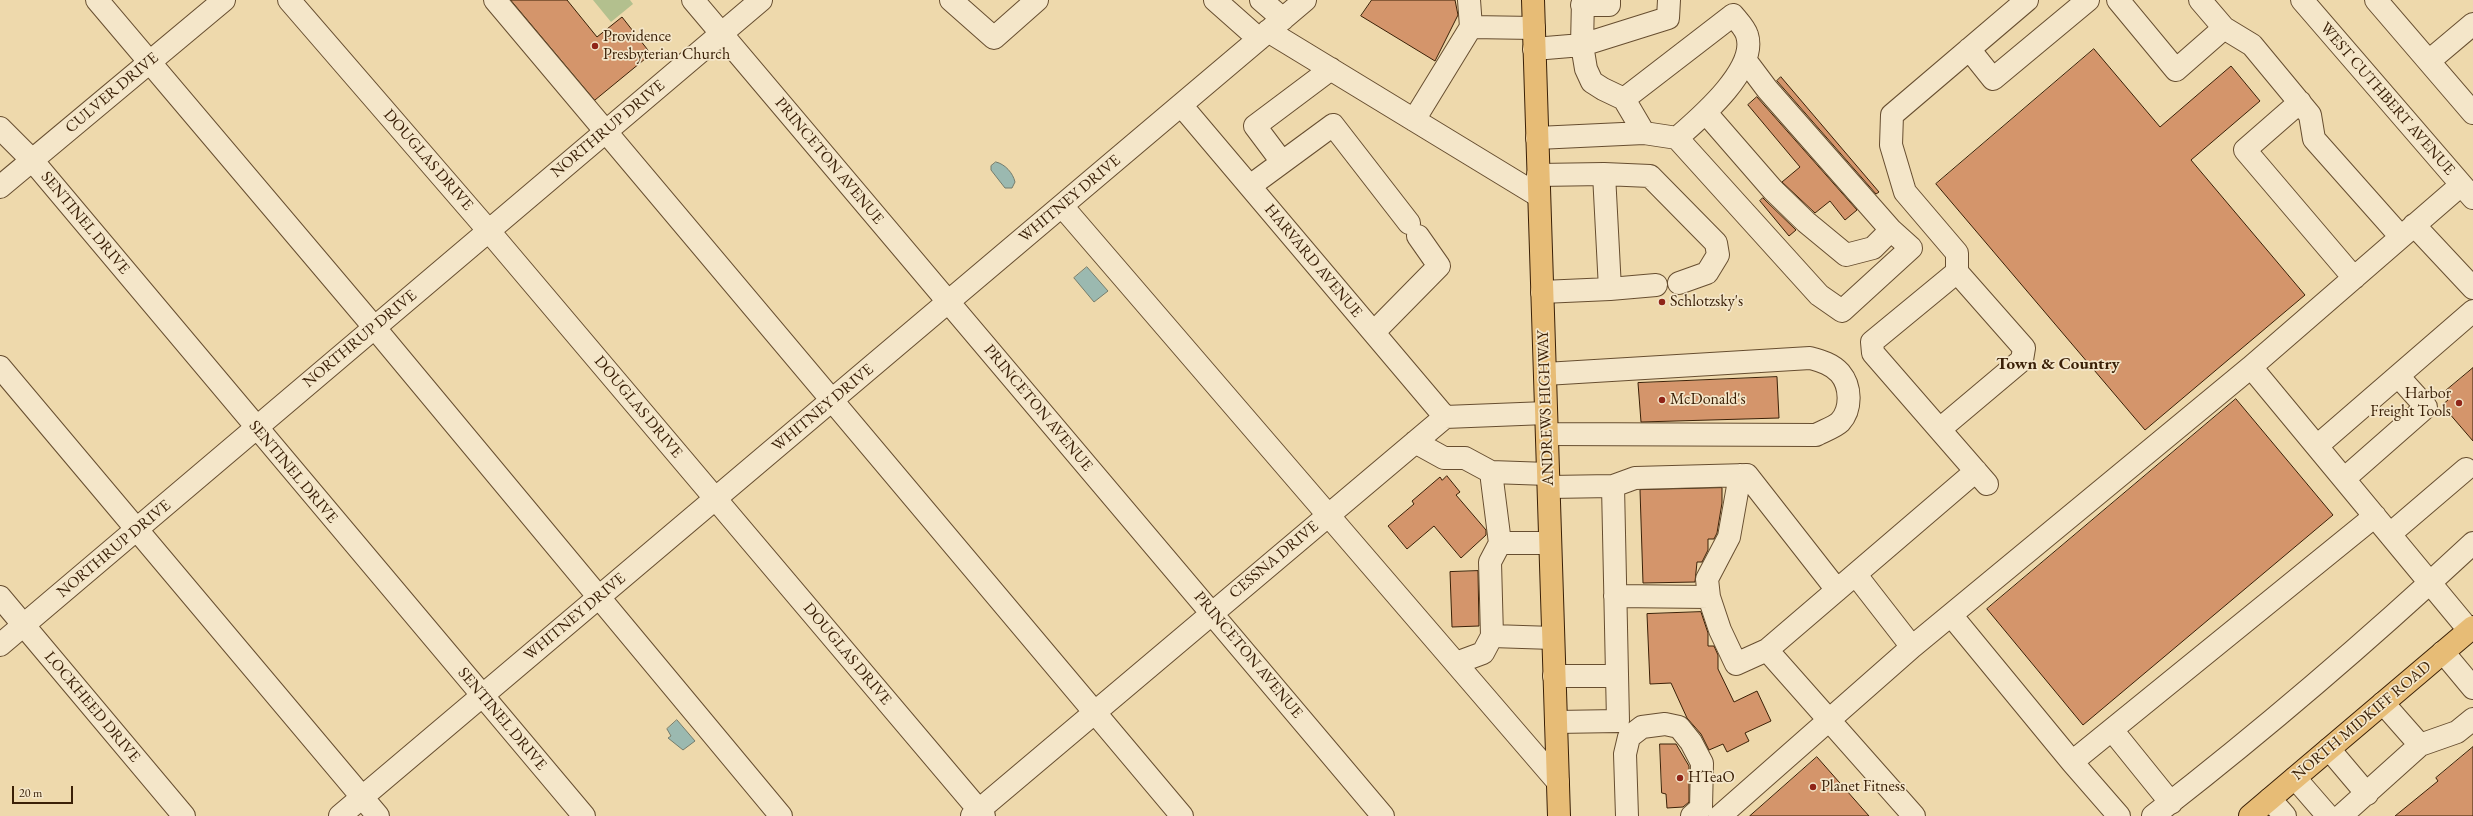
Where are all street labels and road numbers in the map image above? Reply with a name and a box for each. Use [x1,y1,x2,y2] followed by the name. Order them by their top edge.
[2315,19,2459,179] street label: WEST CUTHBERT AVENUE
[62,48,162,138] street label: CULVER DRIVE
[547,76,669,182] street label: NORTHRUP DRIVE
[770,94,888,228] street label: PRINCETON AVENUE
[379,106,477,214] street label: DOUGLAS DRIVE
[1015,151,1125,247] street label: WHITNEY DRIVE
[36,168,134,278] street label: SENTINEL DRIVE
[1260,200,1366,322] street label: HARVARD AVENUE
[299,286,421,392] street label: NORTHRUP DRIVE
[1534,330,1558,486] street label: ANDREWS HIGHWAY
[979,341,1097,475] street label: PRINCETON AVENUE
[590,352,686,462] street label: DOUGLAS DRIVE
[768,360,878,456] street label: WHITNEY DRIVE
[244,417,342,527] street label: SENTINEL DRIVE
[53,496,175,602] street label: NORTHRUP DRIVE
[1225,517,1323,603] street label: CESSNA DRIVE
[520,569,630,665] street label: WHITNEY DRIVE
[1189,588,1307,722] street label: PRINCETON AVENUE
[799,599,895,709] street label: DOUGLAS DRIVE
[40,648,144,766] street label: LOCKHEED DRIVE
[2289,657,2435,785] street label: NORTH MIDKIFF ROAD
[453,664,551,774] street label: SENTINEL DRIVE

